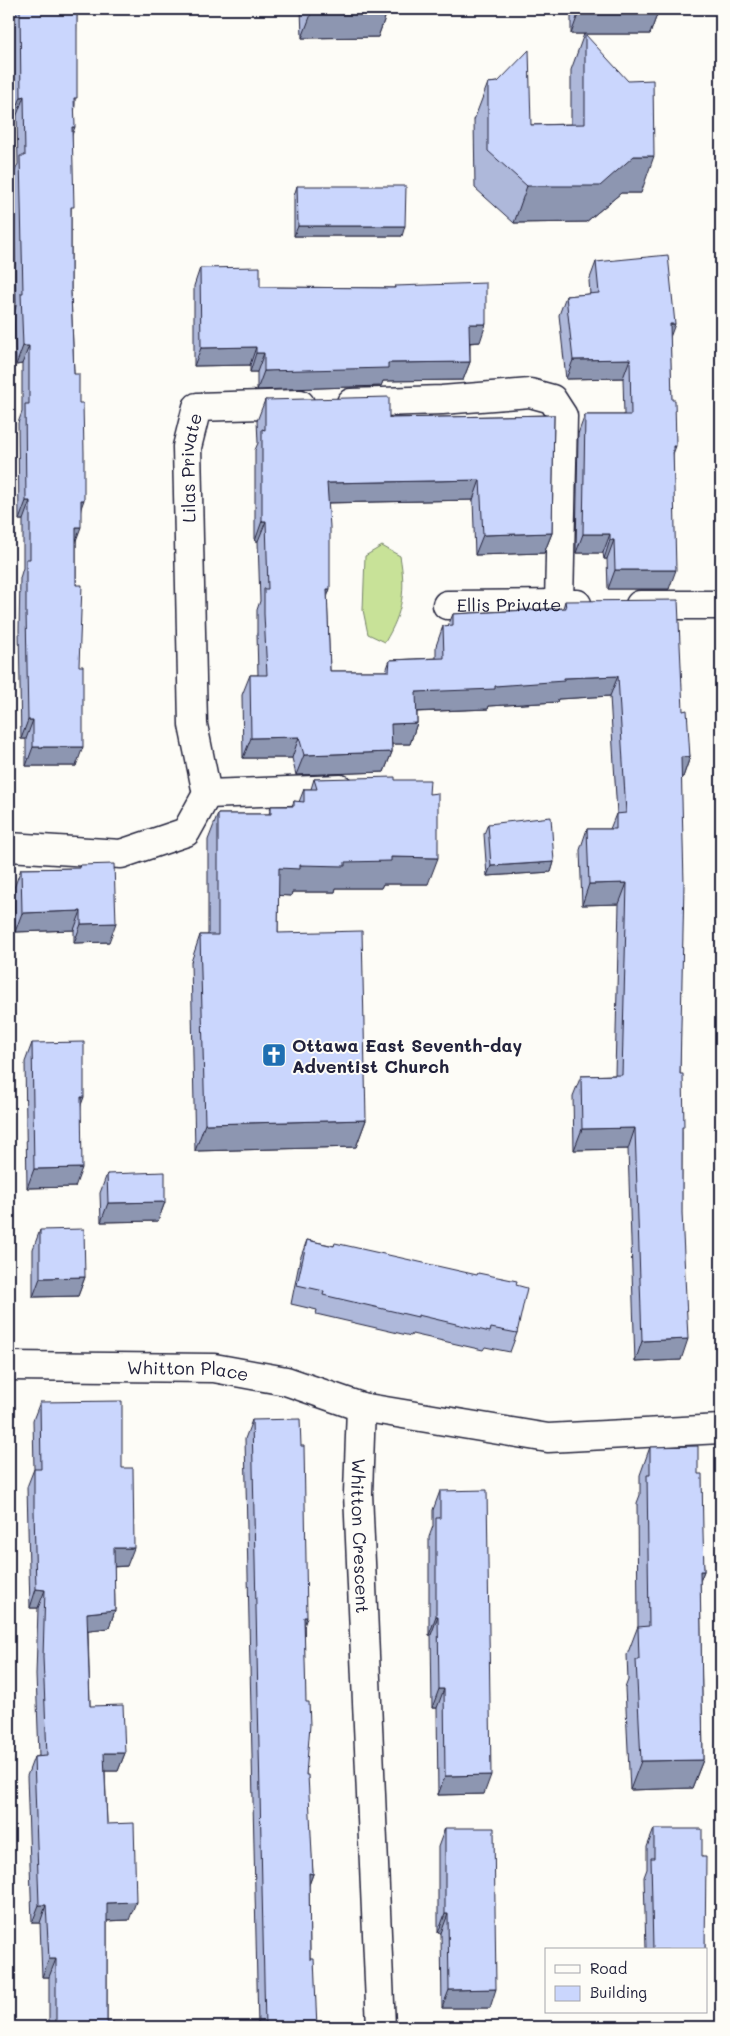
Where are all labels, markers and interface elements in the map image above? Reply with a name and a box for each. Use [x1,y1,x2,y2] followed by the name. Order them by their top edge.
[175,410,207,523] street label: Lilas Private
[457,592,561,617] street label: Ellis Private
[292,1033,522,1078] place label: Ottawa East Seventh-day Adventist Church
[261,1042,287,1068] church icon: Ottawa East Seventh-day Adventist Church
[127,1355,251,1386] street label: Whitton Place
[346,1458,375,1614] street label: Whitton Crescent
[545,1948,708,2014] legend
[590,1958,627,1978] text: Road
[590,1982,647,2002] text: Building

